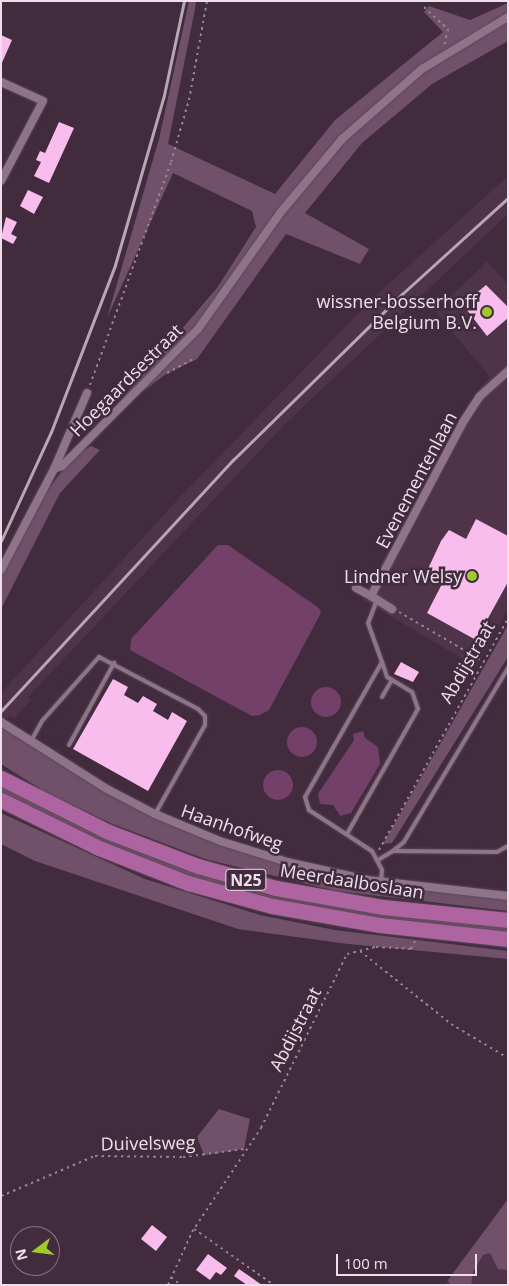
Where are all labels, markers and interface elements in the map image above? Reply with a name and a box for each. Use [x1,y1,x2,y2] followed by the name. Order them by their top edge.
[317,291,477,334] place label: wissner-bosserhoff Belgium B.V.
[481,306,493,318] marker: wissner-bosserhoff Belgium B.V.
[65,319,187,441] street label: Hoegaardsestraat
[371,408,461,552] street label: Evenementenlaan
[344,565,462,587] place label: Lindner Welsy
[466,570,478,582] marker: Lindner Welsy
[435,617,499,707] street label: Abdijstraat
[178,800,286,854] street label: Haanhofweg
[279,859,425,903] street label: Meerdaalboslaan
[225,866,267,894] road number: N25
[265,983,325,1075] street label: Abdijstraat
[100,1131,196,1155] street label: Duivelsweg
[10,1226,60,1276] north arrow
[339,1244,480,1276] scale bar
[10,1247,32,1263] text: N
[344,1253,388,1273] text: 100 m

